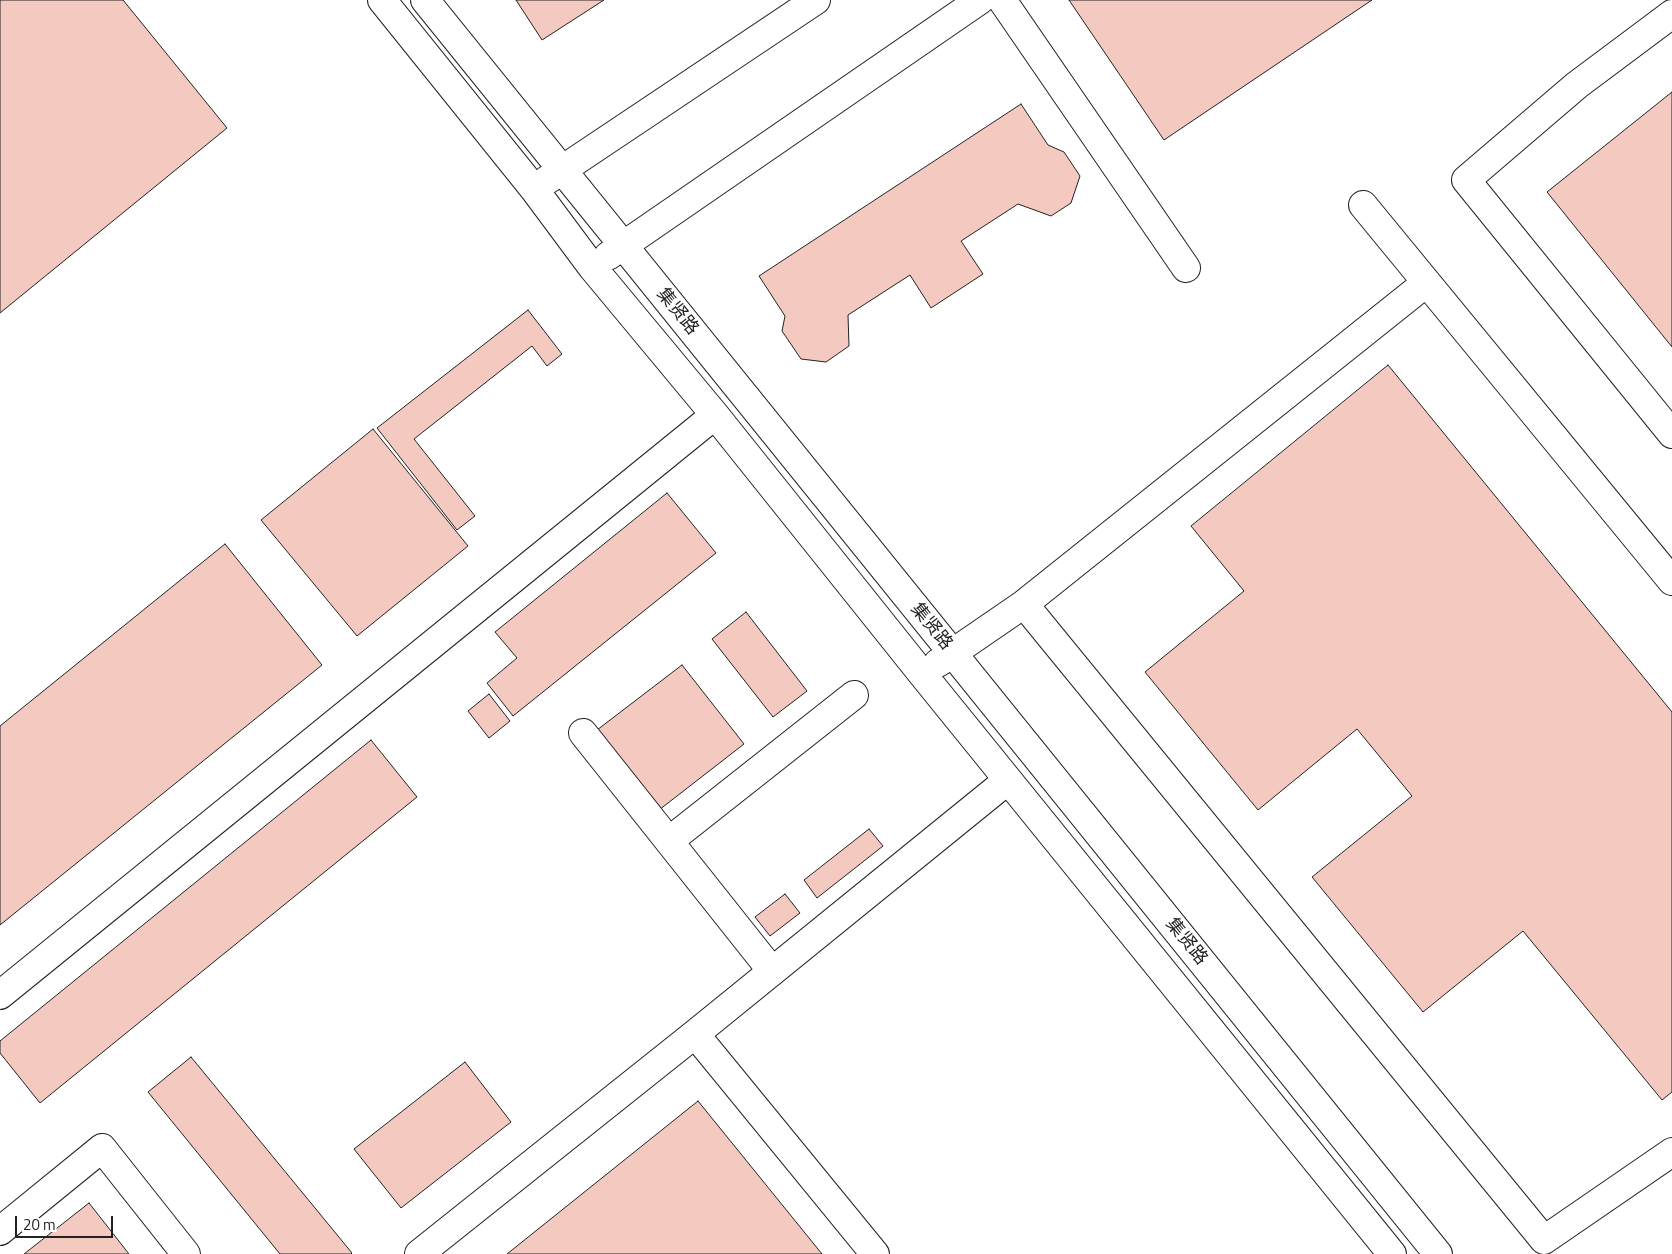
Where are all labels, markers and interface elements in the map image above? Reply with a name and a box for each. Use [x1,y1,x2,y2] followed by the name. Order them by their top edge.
[652,284,702,340] street label: 集贤路
[906,599,956,655] street label: 集贤路
[1161,914,1211,970] street label: 集贤路
[18,1206,115,1238] scale bar
[23,1213,56,1236] text: 20 m

